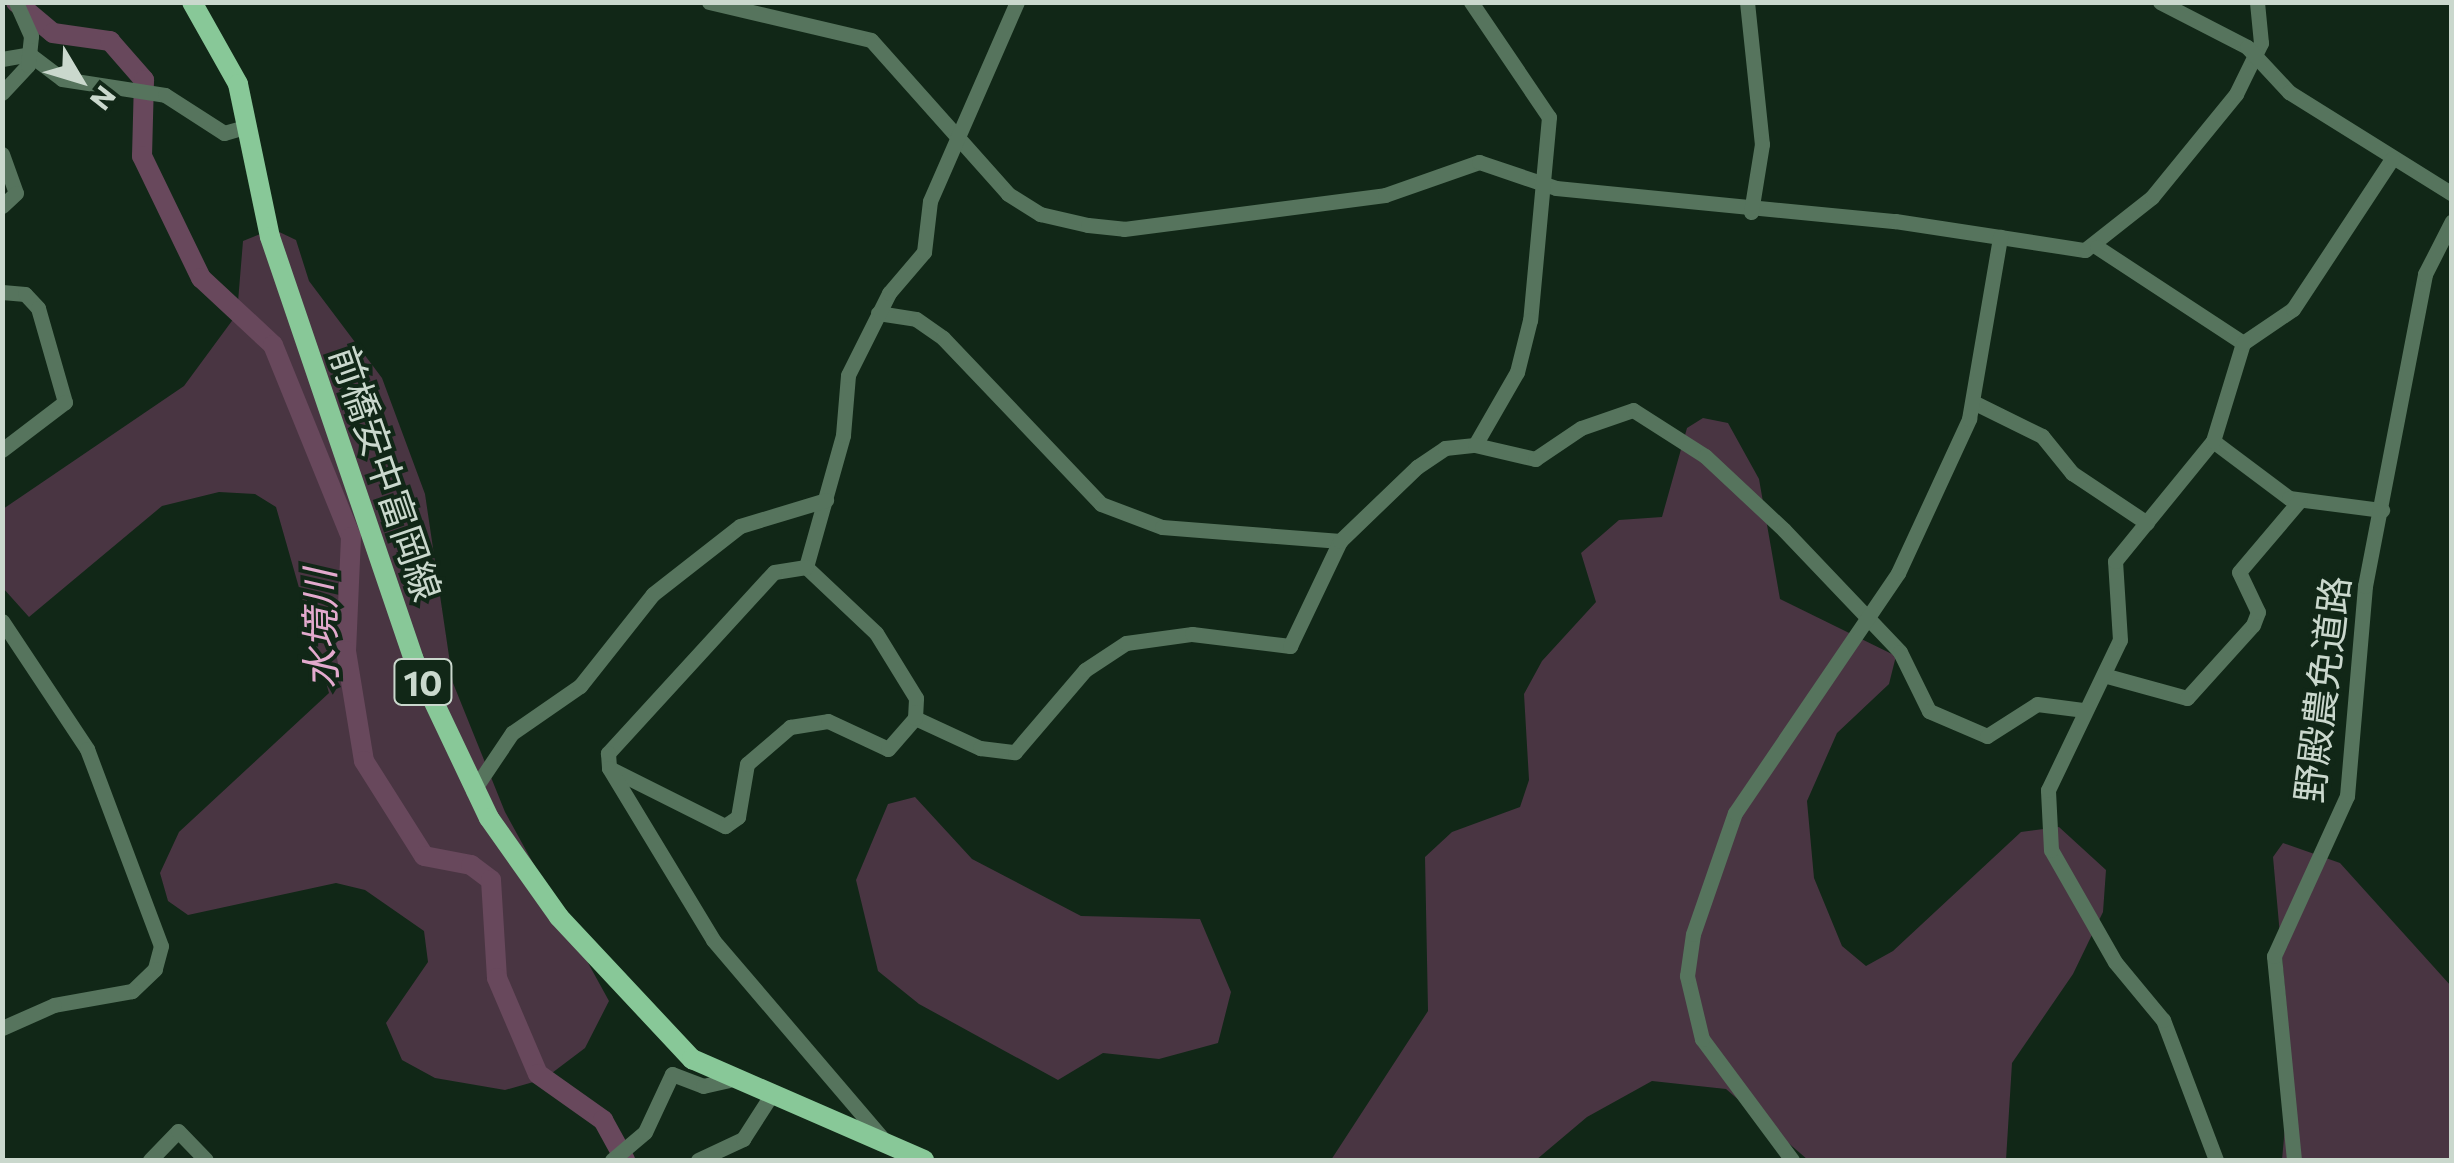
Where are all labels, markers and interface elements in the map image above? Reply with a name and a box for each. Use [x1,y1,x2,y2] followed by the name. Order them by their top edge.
[30,30,130,130] north arrow
[84,80,124,117] text: N
[322,340,452,606] street label: 前橋安中富岡線
[294,569,344,689] water label: 水境川
[2284,573,2358,805] street label: 野殿農免道路
[393,652,453,712] road number: 10

